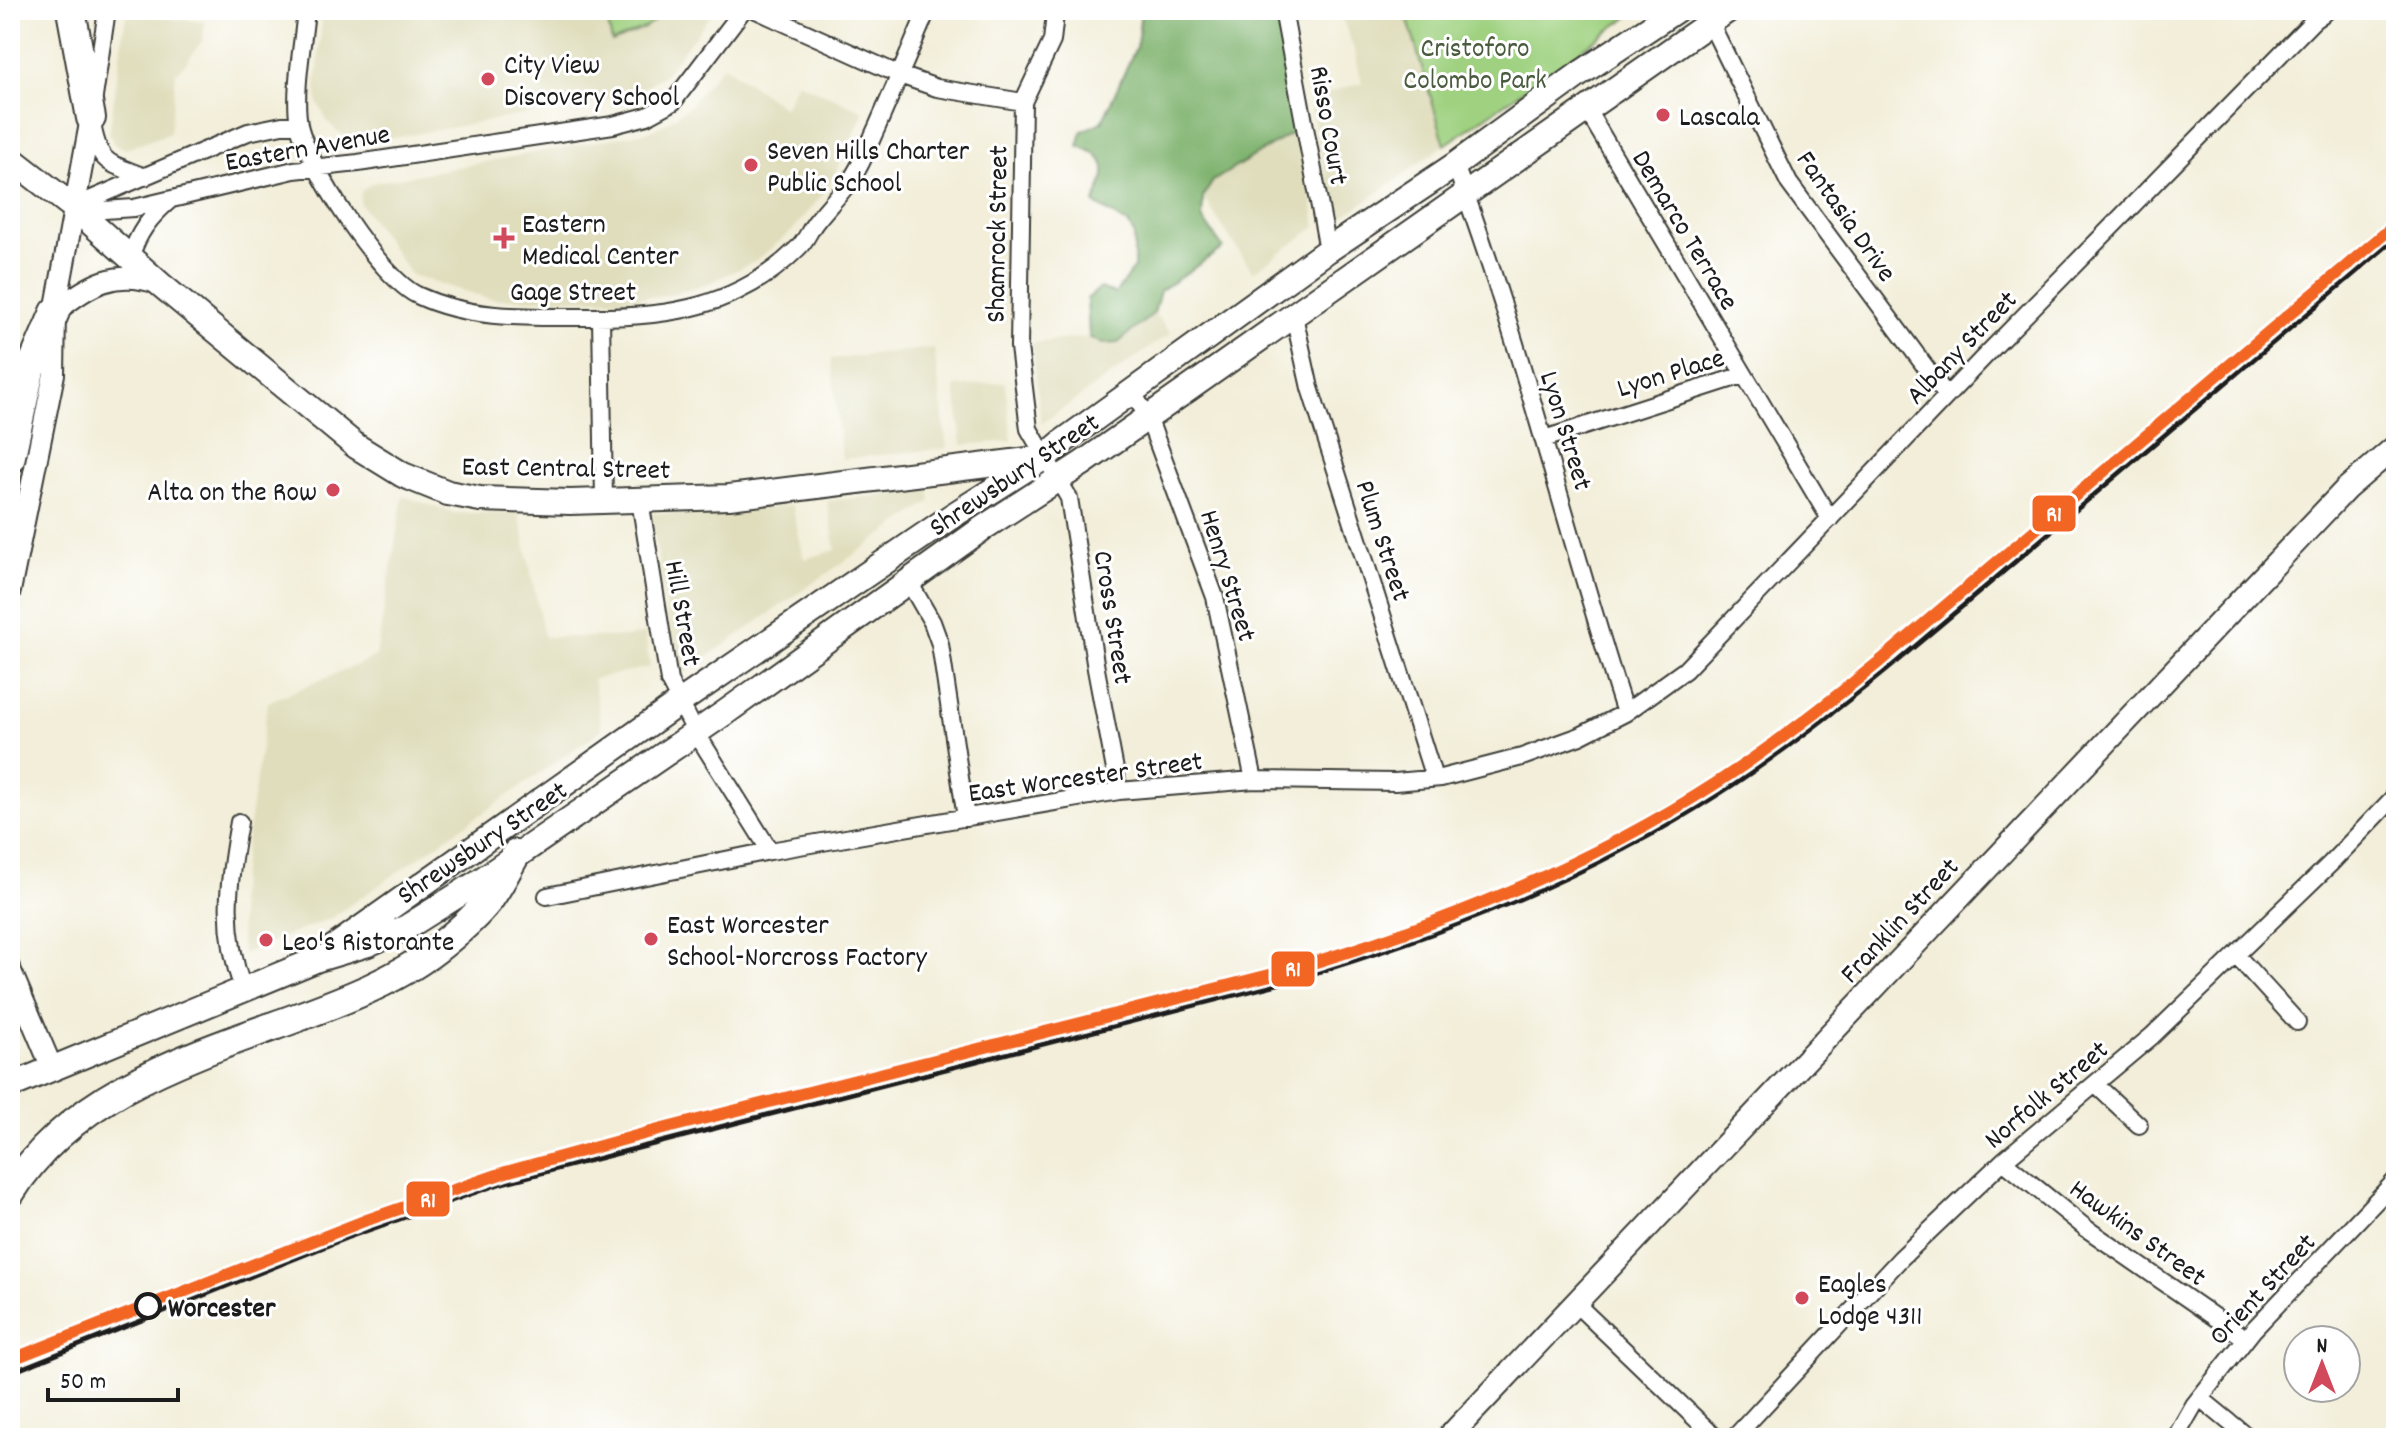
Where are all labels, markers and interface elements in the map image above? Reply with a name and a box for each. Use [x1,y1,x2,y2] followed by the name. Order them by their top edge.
[1403,31,1547,103] park label: Cristoforo Colombo Park
[504,48,680,120] place label: City View Discovery School
[1296,63,1356,189] street label: Risso Court
[479,70,497,88] marker: City View Discovery School
[1679,100,1760,140] place label: Lascala
[1654,106,1672,124] marker: Lascala
[222,117,393,185] street label: Eastern Avenue
[767,134,970,206] place label: Seven Hills Charter Public School
[1619,144,1746,319] street label: Demarco Terrace
[1784,144,1904,292] street label: Fantasia Drive
[978,145,1022,323] street label: Shamrock Street
[742,156,760,174] marker: Seven Hills Charter Public School
[522,207,679,279] place label: Eastern Medical Center
[493,227,515,249] marker: Eastern Medical Center
[510,275,636,315] street label: Gage Street
[1899,283,2029,416] street label: Albany Street
[1613,340,1730,411] street label: Lyon Place
[1526,367,1600,496] street label: Lyon Street
[923,405,1109,549] street label: Shrewsbury Street
[461,449,670,493] street label: East Central Street
[147,475,317,515] place label: Alta on the Row
[1342,476,1419,607] street label: Plum Street
[324,481,342,499] marker: Alta on the Row
[2031,494,2077,533] line badge: R1
[2046,501,2062,532] text: R1
[1186,506,1264,647] street label: Henry Street
[1080,548,1140,687] street label: Cross Street
[651,558,709,670] street label: Hill Street
[966,744,1205,816] street label: East Worcester Street
[391,773,577,917] street label: Shrewsbury Street
[1833,850,1971,994] street label: Franklin Street
[667,908,927,980] place label: East Worcester School-Norcross Factory
[282,925,454,965] place label: Leo's Ristorante
[642,930,660,948] marker: East Worcester School-Norcross Factory
[257,931,275,949] marker: Leo's Ristorante
[1270,950,1316,988] line badge: R1
[1285,956,1301,987] text: R1
[1977,1033,2119,1161] street label: Norfolk Street
[2059,1171,2213,1299] street label: Hawkins Street
[405,1180,451,1218] line badge: R1
[420,1187,436,1218] text: R1
[2202,1226,2328,1357] street label: Orient Street
[1818,1267,1922,1339] place label: Eagles Lodge 4311
[1793,1289,1811,1307] marker: Eagles Lodge 4311
[168,1291,276,1331] place label: Worcester
[135,1293,161,1319] marker: Worcester
[2282,1324,2362,1404] north arrow
[2317,1332,2328,1363] text: N
[48,1352,178,1402] scale bar
[60,1366,106,1400] text: 50 m

